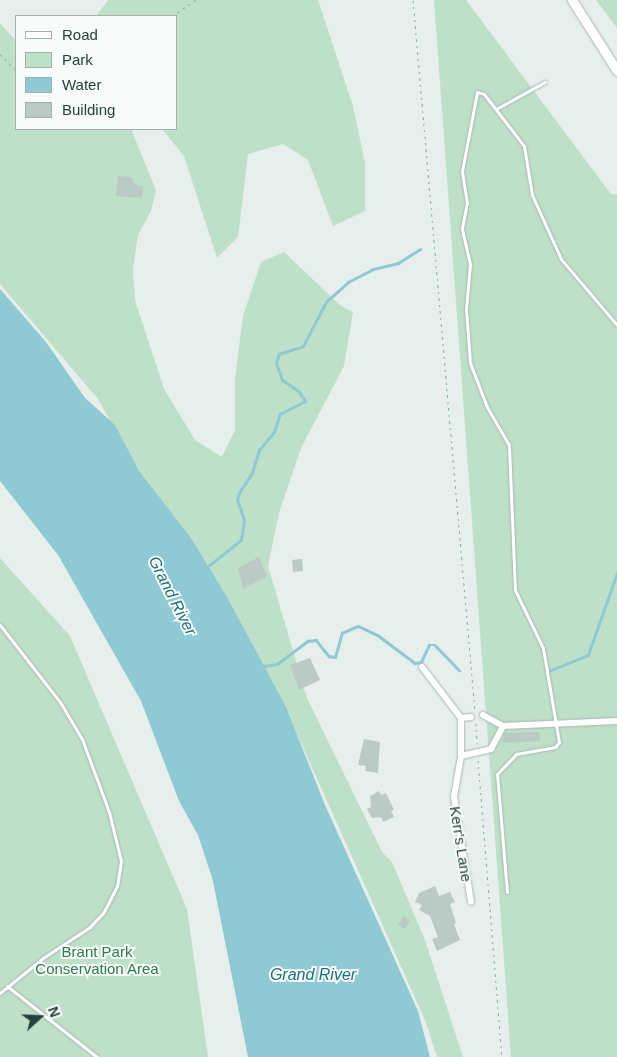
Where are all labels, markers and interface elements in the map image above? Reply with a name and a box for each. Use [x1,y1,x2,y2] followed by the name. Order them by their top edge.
[15,15,178,130] legend
[62,26,98,43] text: Road
[62,51,93,68] text: Park
[62,76,101,93] text: Water
[62,101,115,118] text: Building
[144,553,200,639] water label: Grand River
[446,805,476,883] street label: Kerr's Lane
[35,942,159,977] park label: Brant Park Conservation Area
[270,965,356,985] water label: Grand River
[15,992,65,1042] north arrow
[45,1004,63,1019] text: N

